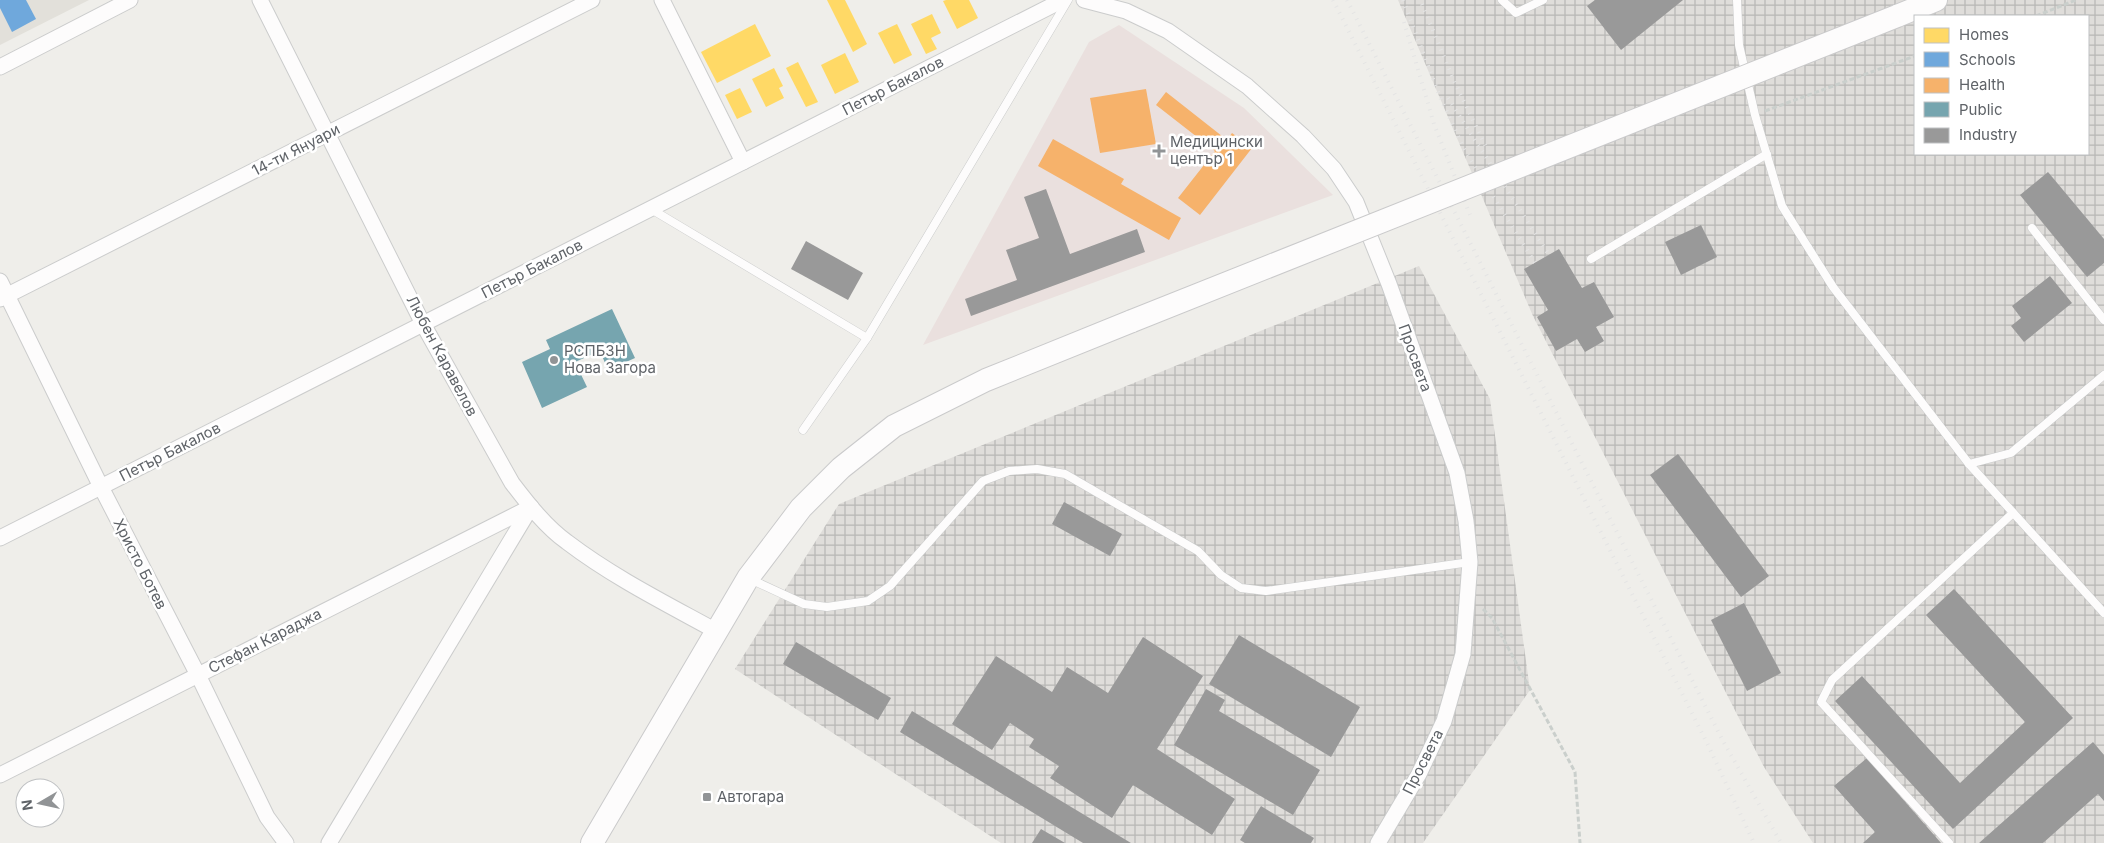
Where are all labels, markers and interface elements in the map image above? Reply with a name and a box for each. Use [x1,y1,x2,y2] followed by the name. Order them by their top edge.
[1914,15,2089,155] legend
[1959,25,2009,44] text: Homes
[1959,50,2016,69] text: Schools
[839,52,947,119] street label: Петър Бакалов
[1959,75,2005,94] text: Health
[1959,100,2002,119] text: Public
[249,119,343,180] street label: 14-ти Януари
[1959,125,2018,144] text: Industry
[1170,132,1263,168] place label: Медицински център 1
[1152,144,1166,158] marker: Медицински център 1
[478,235,586,302] street label: Петър Бакалов
[403,292,482,419] street label: Любен Каравелов
[1394,321,1436,394] street label: Просвета
[564,341,656,377] place label: РСПБЗН Нова Загора
[548,354,560,366] marker: РСПБЗН Нова Загора
[116,418,224,485] street label: Петър Бакалов
[109,515,171,612] street label: Христо Ботев
[205,604,325,677] street label: Стефан Караджа
[1398,726,1447,798] street label: Просвета
[15,778,65,828] north arrow
[717,787,784,806] place label: Автогара
[701,791,713,803] marker: Автогара
[17,799,36,812] text: N

